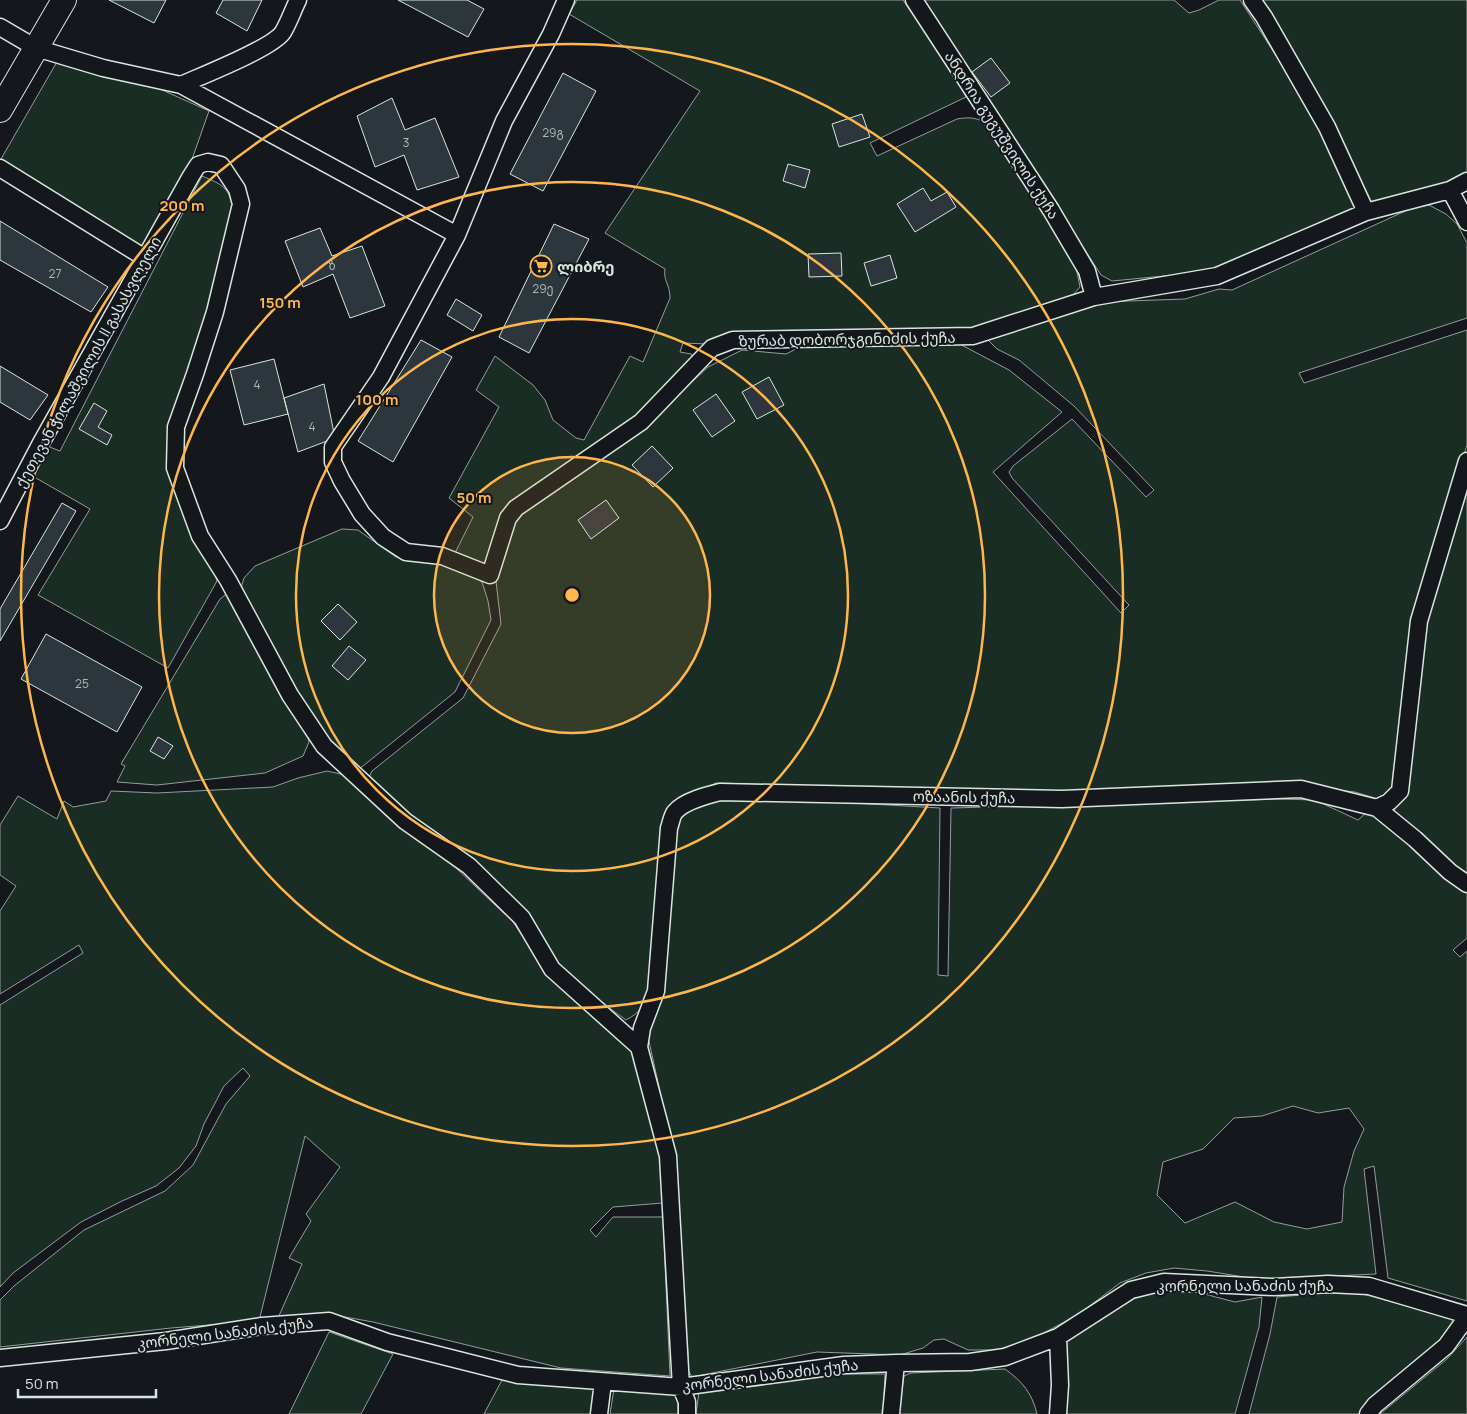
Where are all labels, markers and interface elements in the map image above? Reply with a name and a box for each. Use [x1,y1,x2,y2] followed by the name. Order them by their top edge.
[940,47,1064,223] street label: ანდრია გუგუშვილის ქუჩა
[542,124,564,141] house number: 29გ
[403,134,409,151] house number: 3
[159,195,205,216] text: 200 m
[10,233,166,491] street label: ქეთევან ჭილაშვილის II გასასვლელი
[529,254,553,278] supermarket icon: ლიბრე
[557,256,614,277] place label: ლიბრე
[328,257,336,274] house number: ზ
[49,265,61,282] house number: 27
[532,280,554,297] house number: 29ე
[259,292,301,313] text: 150 m
[738,327,956,351] street label: ზურაბ დობორჯგინიძის ქუჩა
[253,376,261,393] house number: 4
[356,389,398,410] text: 100 m
[308,418,316,435] house number: 4
[456,487,492,508] text: 50 m
[563,586,581,604] centre of rings
[75,675,89,692] house number: 25
[913,786,1015,808] street label: ოზაანის ქუჩა
[1156,1275,1334,1296] street label: კორნელი სანაძის ქუჩა
[136,1312,314,1354] street label: კორნელი სანაძის ქუჩა
[681,1354,859,1396] street label: კორნელი სანაძის ქუჩა
[18,1366,155,1398] scale bar
[25,1373,59,1394] text: 50 m

